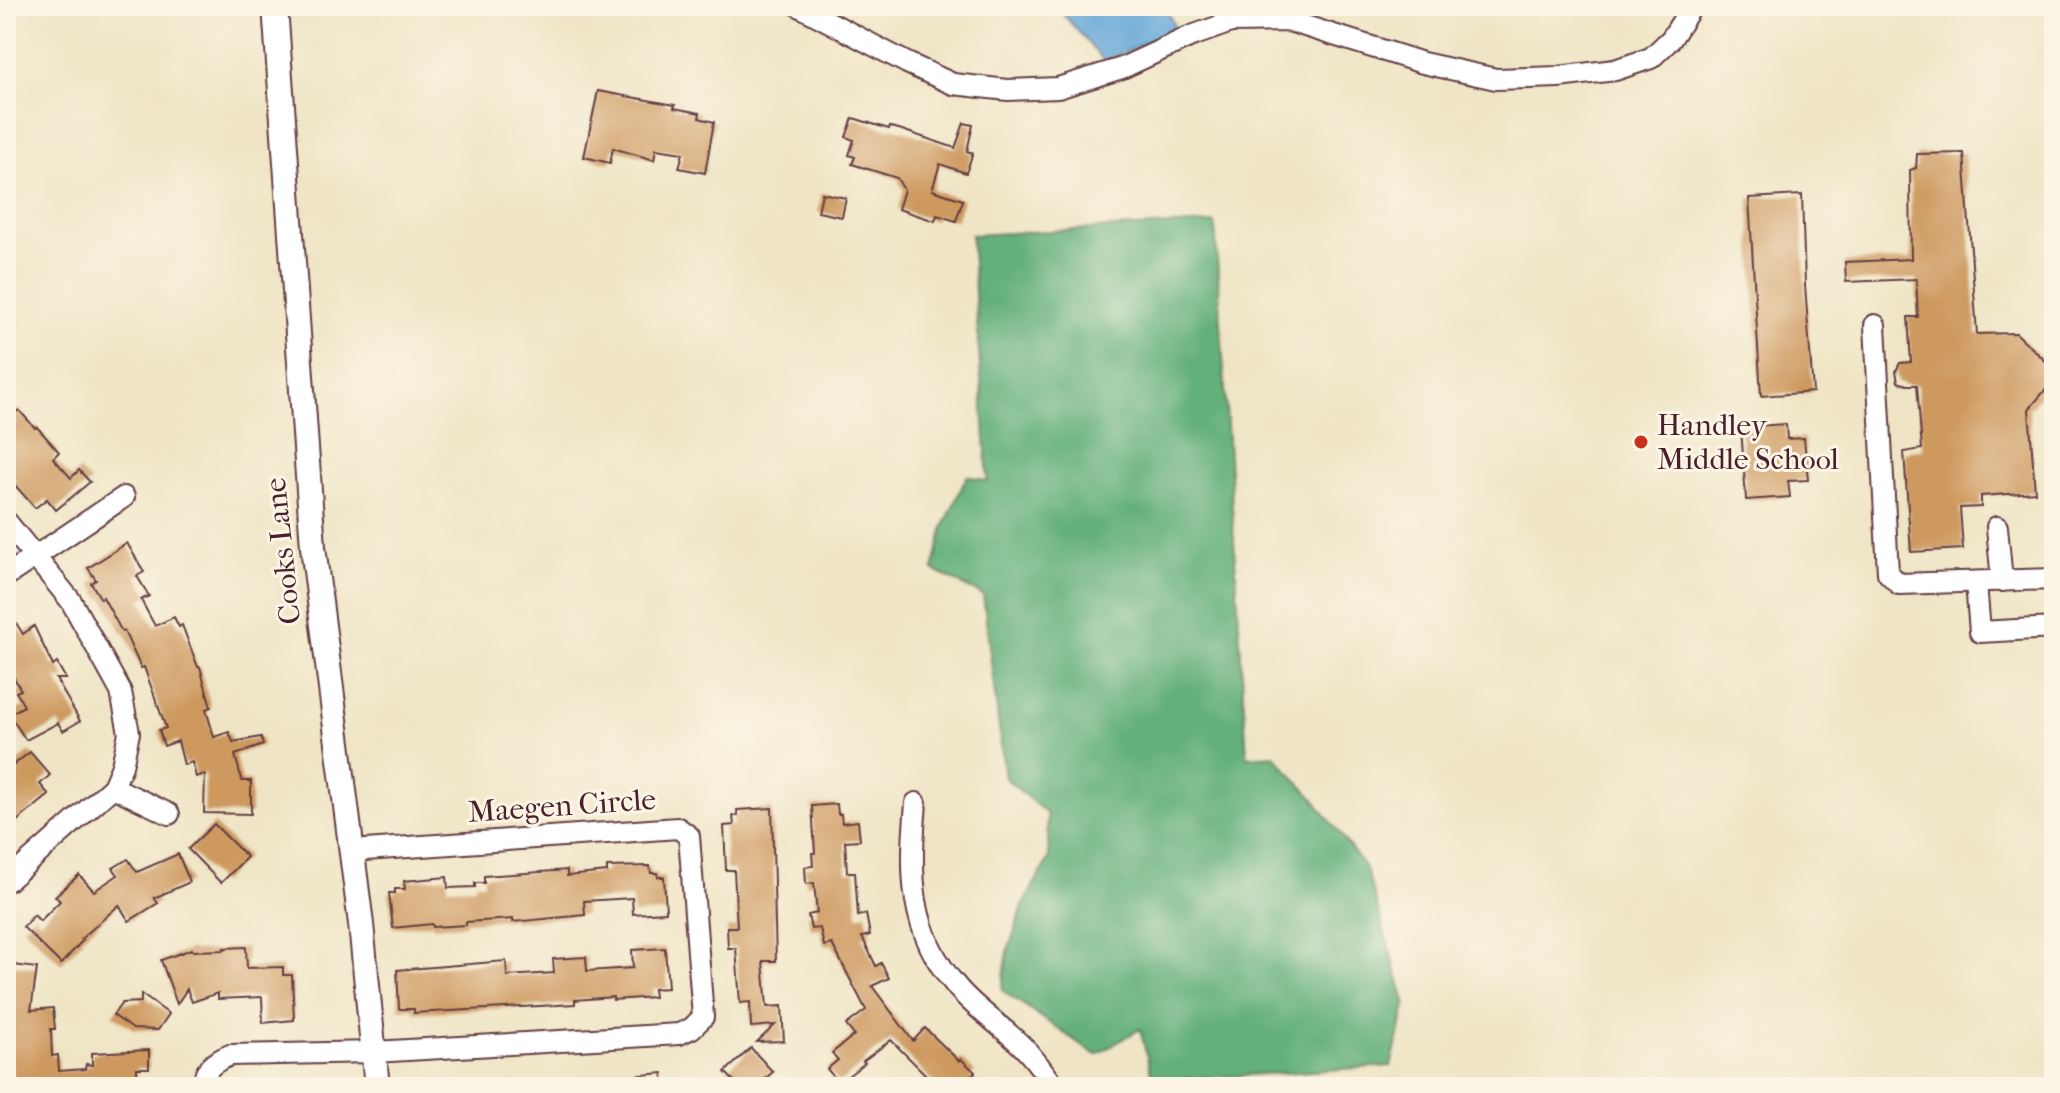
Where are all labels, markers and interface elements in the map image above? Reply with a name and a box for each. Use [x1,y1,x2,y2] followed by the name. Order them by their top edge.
[1657,408,1839,477] place label: Handley Middle School
[1632,433,1650,451] marker: Handley Middle School
[258,476,308,626] street label: Cooks Lane
[467,782,657,830] street label: Maegen Circle

